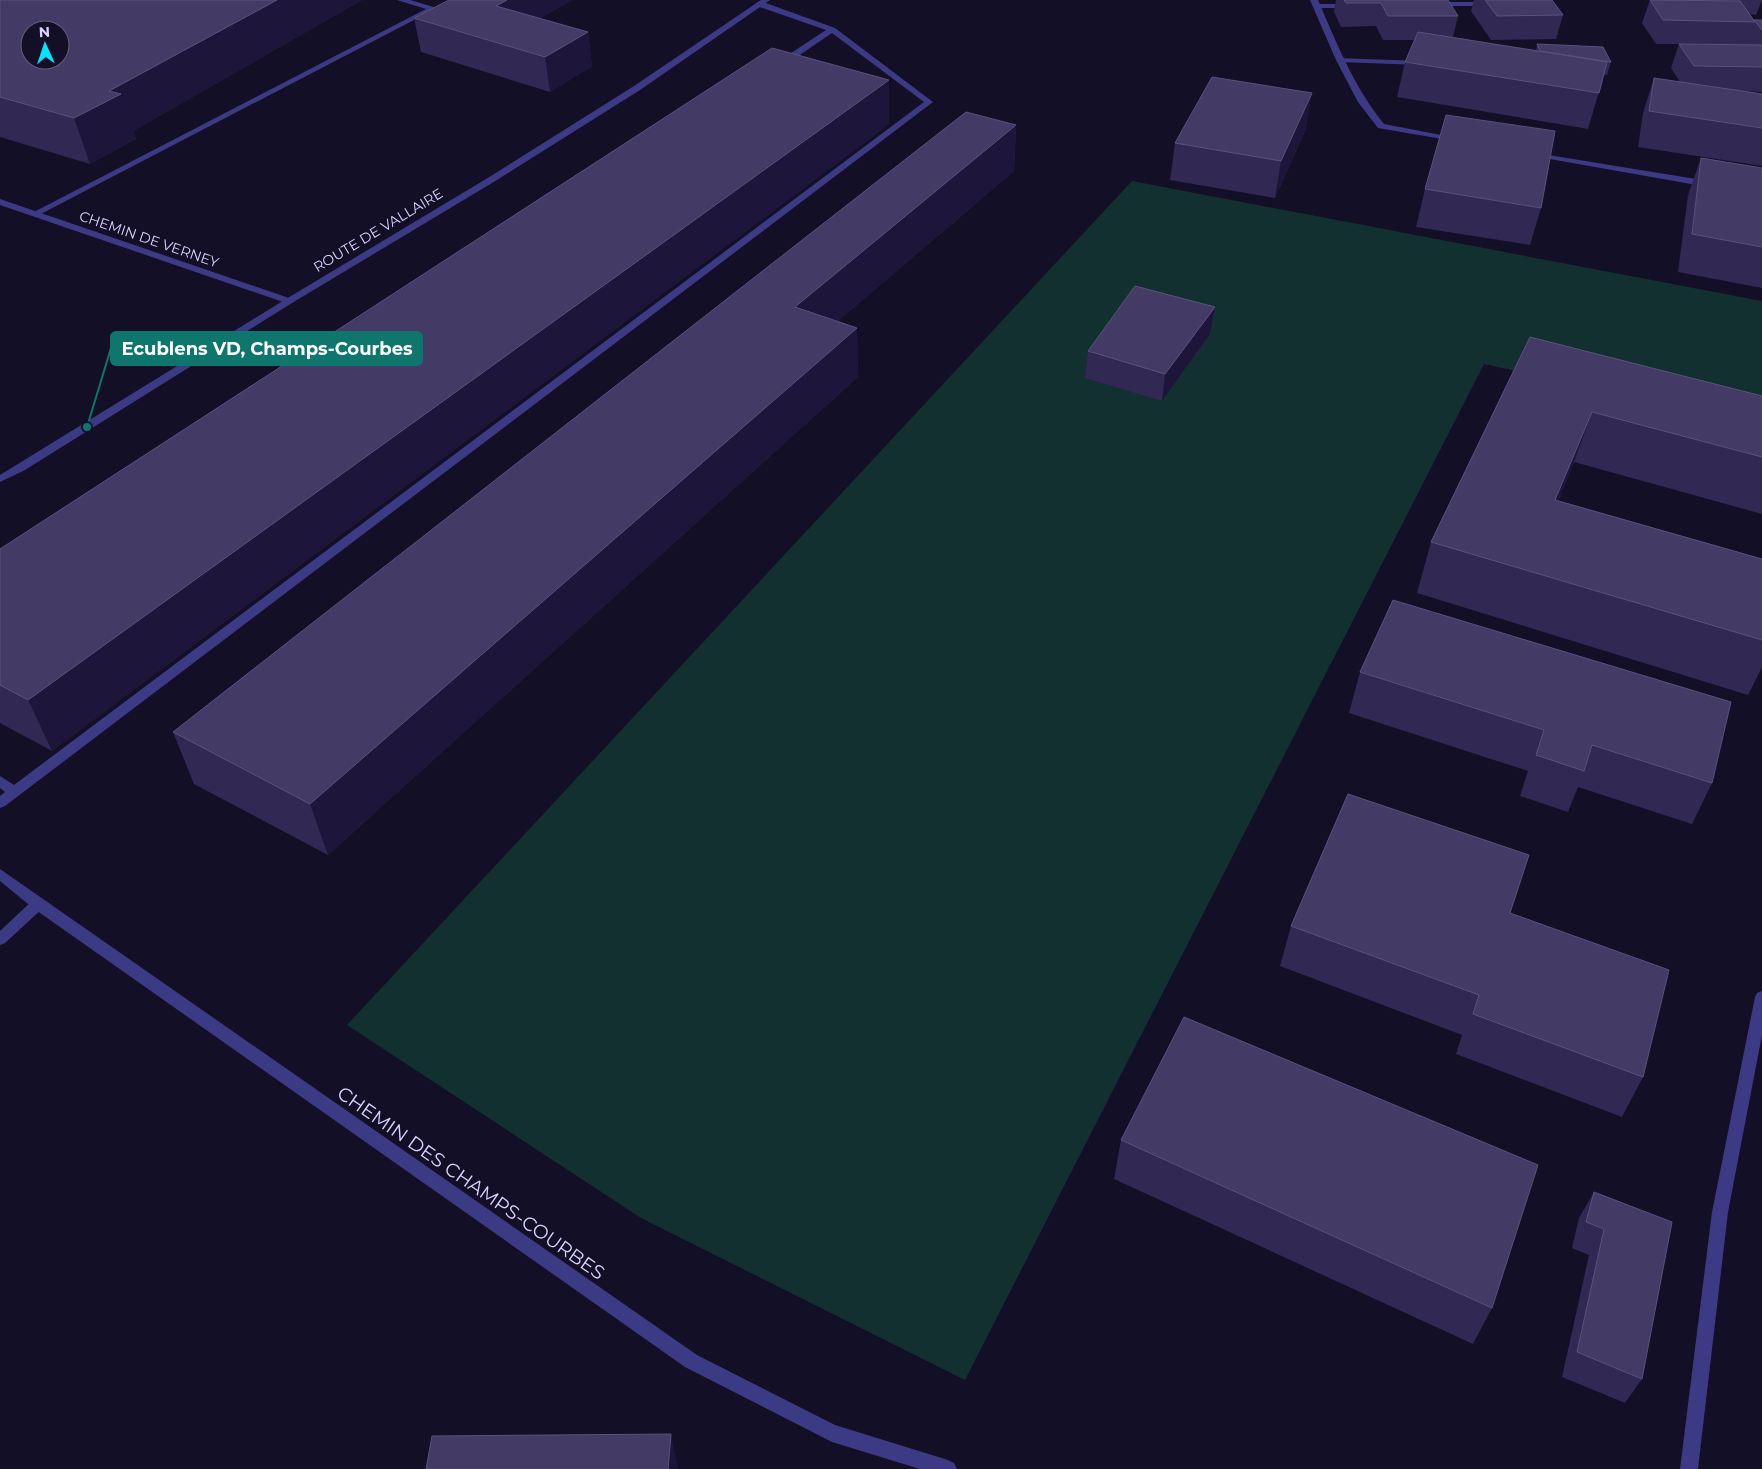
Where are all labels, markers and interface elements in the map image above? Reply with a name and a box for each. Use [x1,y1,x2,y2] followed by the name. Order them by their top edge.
[20,20,70,70] north arrow
[38,23,50,41] text: N
[310,184,446,276] street label: ROUTE DE VALLAIRE
[77,207,221,271] street label: CHEMIN DE VERNEY
[111,332,422,365] callout: Ecublens VD, Champs-Courbes
[121,338,413,360] text: Ecublens VD, Champs-Courbes
[333,1082,609,1284] street label: CHEMIN DES CHAMPS-COURBES

